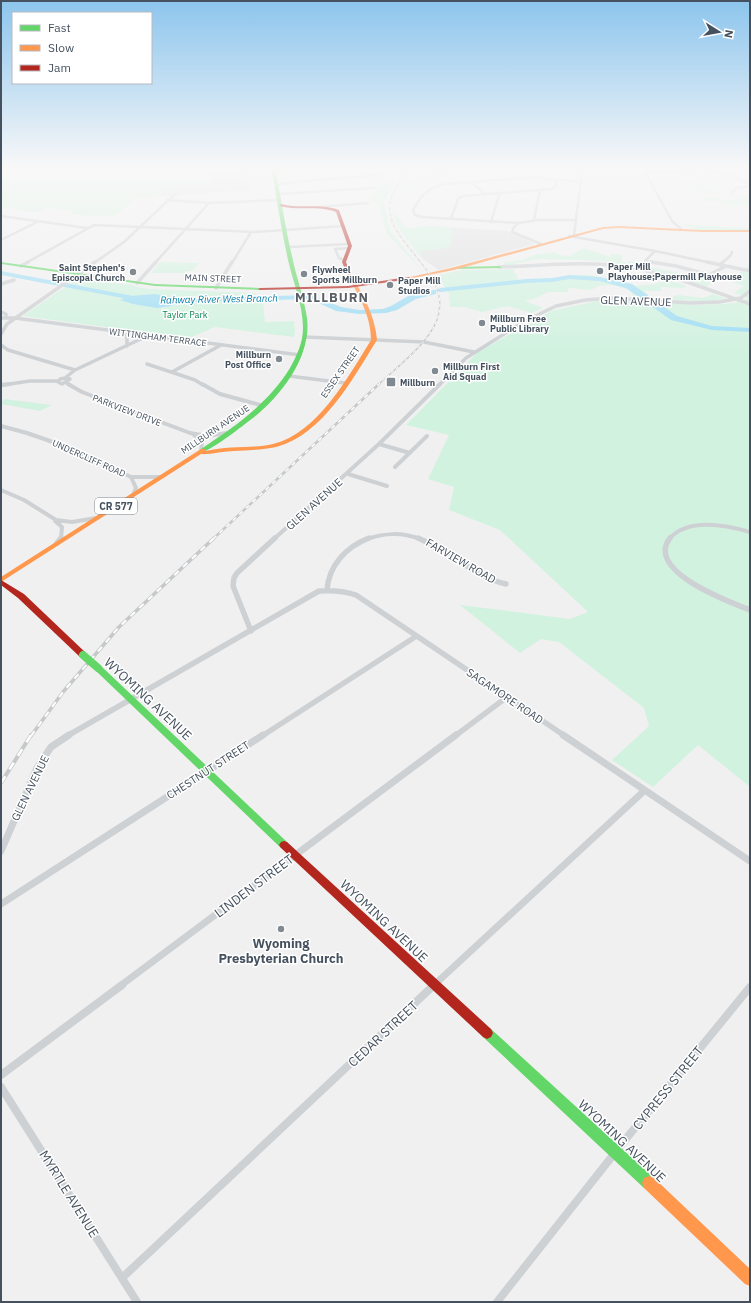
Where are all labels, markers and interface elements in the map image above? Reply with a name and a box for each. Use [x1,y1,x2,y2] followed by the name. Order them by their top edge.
[12,12,152,84] legend
[699,12,739,52] north arrow
[48,20,71,35] text: Fast
[721,29,736,39] text: N
[48,40,74,55] text: Slow
[48,60,71,75] text: Jam
[608,261,742,282] place label: Paper Mill Playhouse;Papermill Playhouse
[52,262,125,283] place label: Saint Stephen's Episcopal Church
[312,264,377,285] place label: Flywheel Sports Millburn
[595,266,605,276] marker: Paper Mill Playhouse;Papermill Playhouse
[128,267,138,277] marker: Saint Stephen's Episcopal Church
[299,269,309,279] marker: Flywheel Sports Millburn
[184,272,242,284] street label: MAIN STREET
[398,275,441,296] place label: Paper Mill Studios
[385,280,395,290] marker: Paper Mill Studios
[295,289,369,306] district label: MILLBURN
[160,291,278,307] water label: Rahway River West Branch
[600,293,672,309] street label: GLEN AVENUE
[163,309,208,320] park label: Taylor Park
[490,313,549,334] place label: Millburn Free Public Library
[477,318,487,328] marker: Millburn Free Public Library
[109,326,207,348] street label: WITTINGHAM TERRACE
[318,344,362,400] street label: ESSEX STREET
[225,349,271,370] place label: Millburn Post Office
[274,354,284,364] marker: Millburn Post Office
[443,361,500,382] place label: Millburn First Aid Squad
[430,366,440,376] marker: Millburn First Aid Squad
[385,376,397,388] marker: Millburn
[400,377,435,388] place label: Millburn
[91,392,163,428] street label: PARKVIEW DRIVE
[179,402,251,456] street label: MILLBURN AVENUE
[51,437,127,479] street label: UNDERCLIFF ROAD
[283,475,345,533] street label: GLEN AVENUE
[95,498,137,514] road number: CR 577
[424,535,498,587] street label: FARVIEW ROAD
[100,654,196,744] street label: WYOMING AVENUE
[464,665,546,727] street label: SAGAMORE ROAD
[164,737,253,802] street label: CHESTNUT STREET
[8,753,52,823] street label: GLEN AVENUE
[211,850,298,921] street label: LINDEN STREET
[336,876,432,966] street label: WYOMING AVENUE
[276,924,286,934] marker: Wyoming Presbyterian Church
[218,935,344,967] place label: Wyoming Presbyterian Church
[344,997,422,1071] street label: CEDAR STREET
[629,1042,707,1133] street label: CYPRESS STREET
[574,1096,670,1186] street label: WYOMING AVENUE
[35,1147,103,1241] street label: MYRTLE AVENUE

